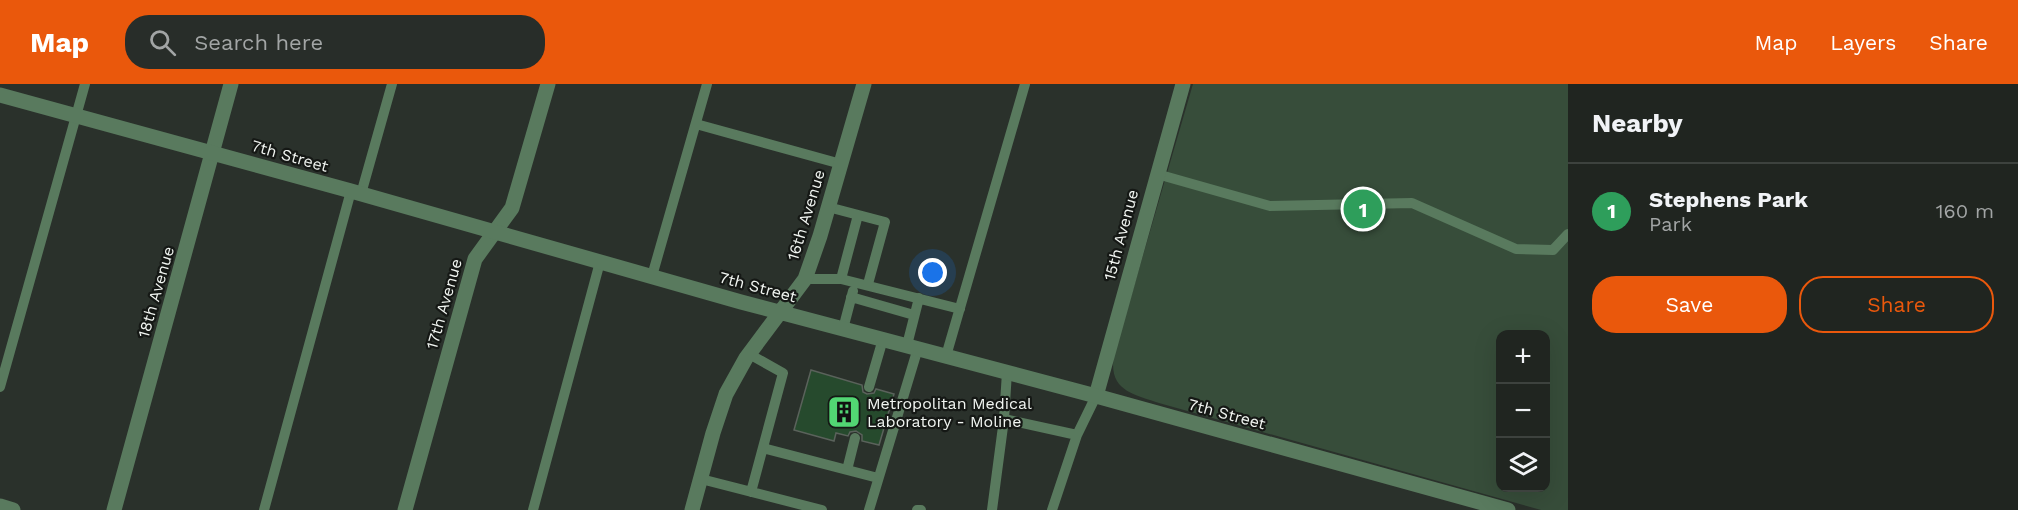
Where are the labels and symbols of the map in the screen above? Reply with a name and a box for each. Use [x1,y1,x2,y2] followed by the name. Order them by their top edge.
[249,136,331,176] street label: 7th Street
[783,167,829,263] street label: 16th Avenue
[1344,186,1382,232] pin: 1
[1100,187,1142,283] street label: 15th Avenue
[134,244,178,340] street label: 18th Avenue
[422,257,466,351] street label: 17th Avenue
[918,258,947,287] your location
[717,268,799,307] street label: 7th Street
[826,394,862,430] building icon: Metropolitan Medical Laboratory - Moline
[867,394,1032,431] place label: Metropolitan Medical Laboratory - Moline
[1186,395,1268,434] street label: 7th Street

